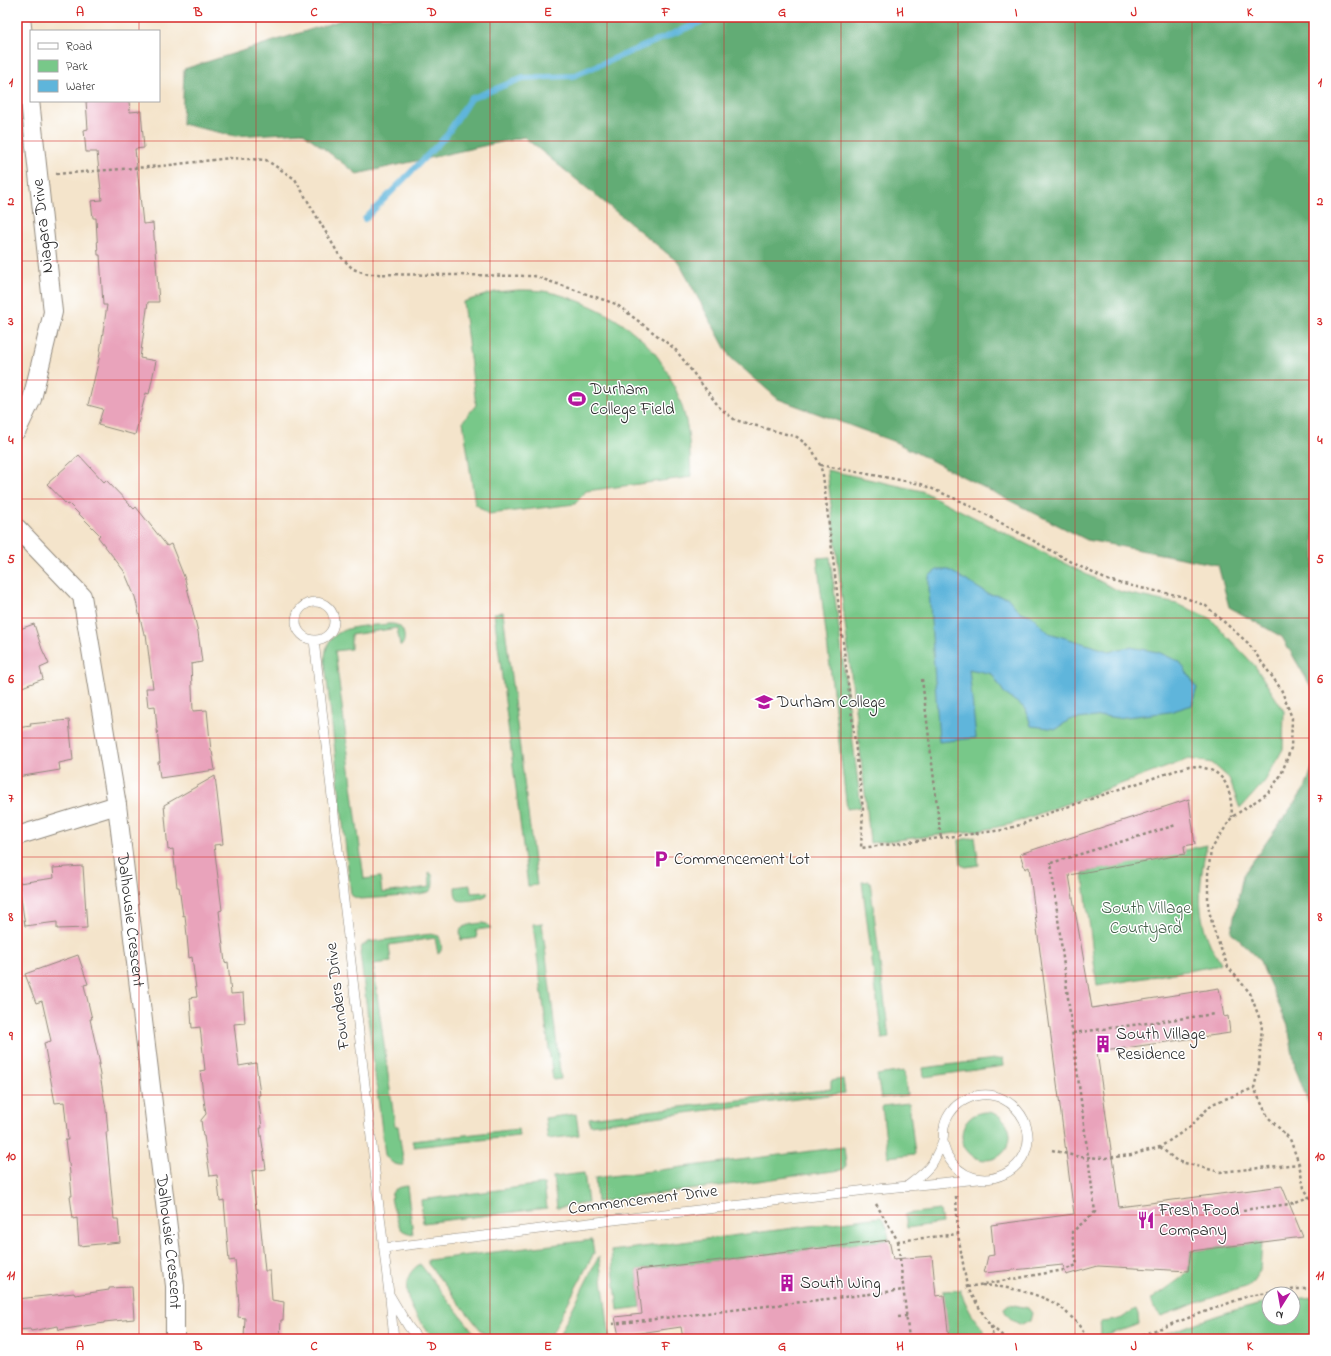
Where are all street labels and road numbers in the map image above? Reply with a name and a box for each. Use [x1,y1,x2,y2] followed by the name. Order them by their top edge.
[26,177,62,274] street label: Niagara Drive
[110,851,151,989] street label: Dalhousie Crescent
[319,941,357,1052] street label: Founders Drive
[149,1172,188,1309] street label: Dalhousie Crescent
[567,1178,720,1222] street label: Commencement Drive

